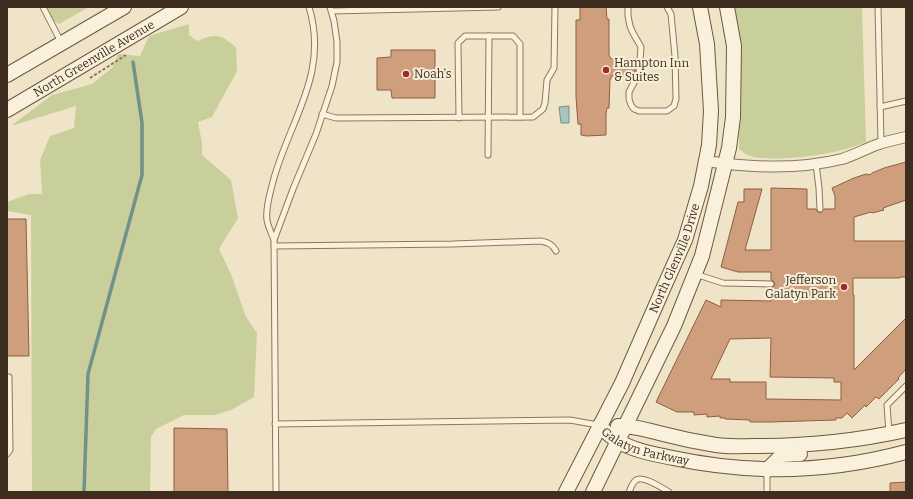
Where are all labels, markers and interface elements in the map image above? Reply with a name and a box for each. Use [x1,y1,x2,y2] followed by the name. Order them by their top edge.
[31,17,157,100] street label: North Greenville Avenue
[614,56,689,84] place label: Hampton Inn & Suites
[601,65,611,75] marker: Hampton Inn & Suites
[414,67,452,81] place label: Noah's
[401,69,411,79] marker: Noah's
[646,202,702,315] street label: North Glenville Drive
[765,273,836,301] place label: Jefferson Galatyn Park
[839,282,849,292] marker: Jefferson Galatyn Park
[599,424,691,468] street label: Galatyn Parkway

